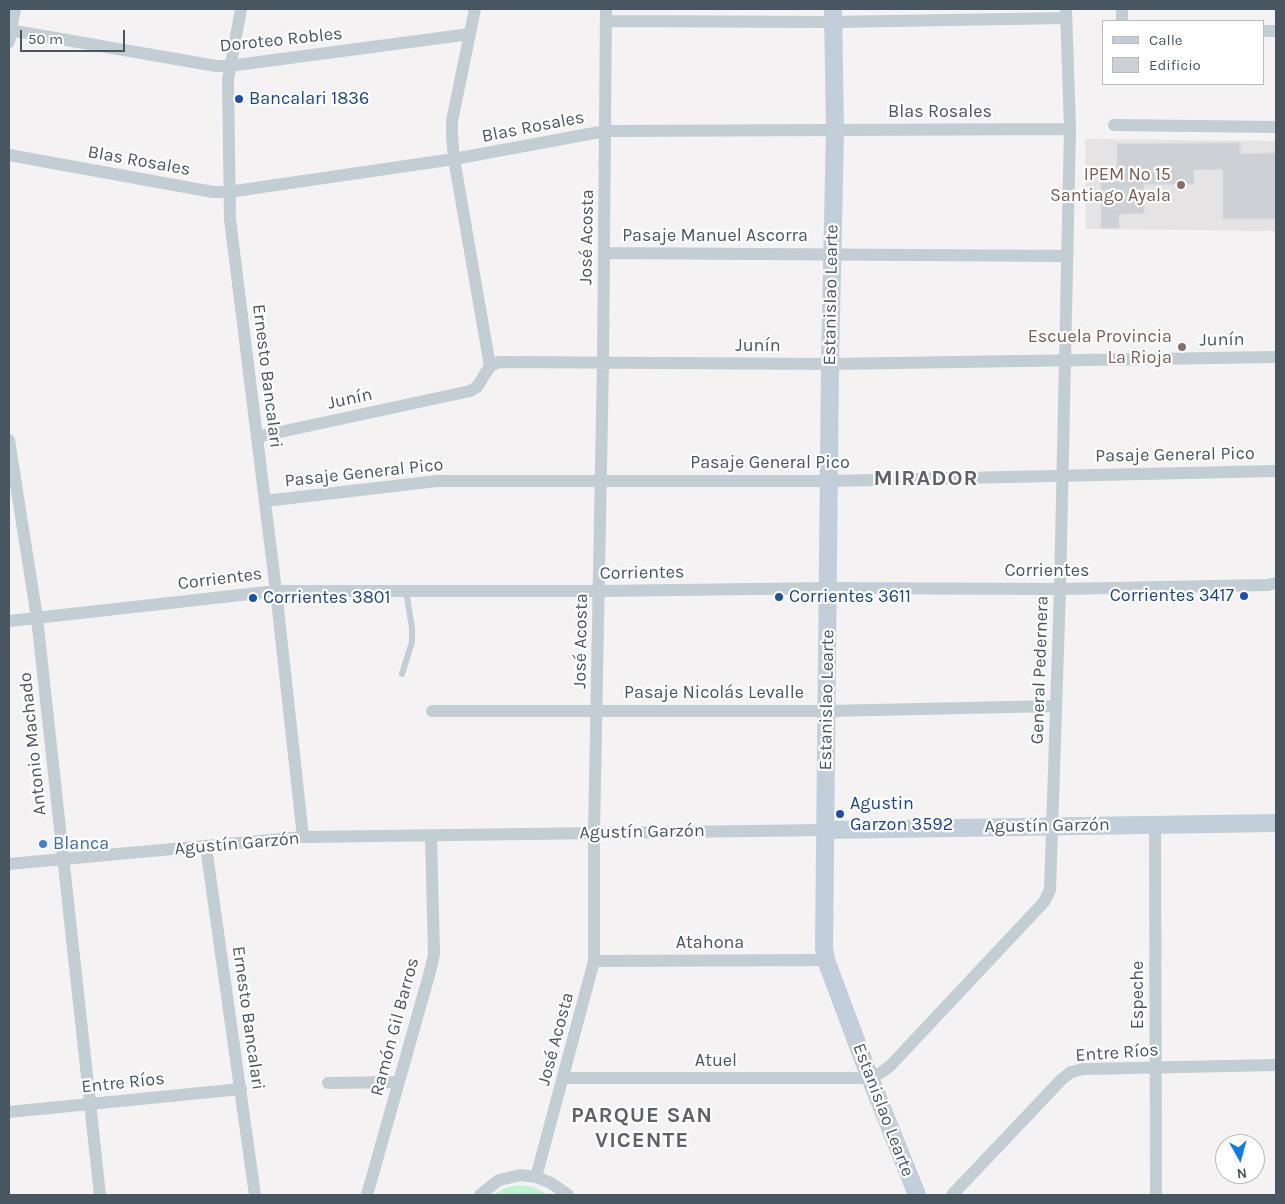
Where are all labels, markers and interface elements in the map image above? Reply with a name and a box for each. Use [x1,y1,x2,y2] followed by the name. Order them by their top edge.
[22,20,128,52] scale bar
[1102,20,1265,85] legend
[218,23,344,57] street label: Doroteo Robles
[28,30,63,48] text: 50 m
[1149,31,1183,49] text: Calle
[1149,56,1201,74] text: Edificio
[249,88,369,110] place label: Bancalari 1836
[233,93,245,105] marker: Bancalari 1836
[888,101,992,123] street label: Blas Rosales
[480,106,586,148] street label: Blas Rosales
[86,141,192,181] street label: Blas Rosales
[1050,164,1171,206] place label: IPEM Nº 15 Santiago Ayala
[1175,179,1187,191] marker: IPEM Nº 15 Santiago Ayala
[575,189,599,285] street label: José Acosta
[819,224,843,366] street label: Estanislao Learte
[622,225,808,247] street label: Pasaje Manuel Ascorra
[247,303,287,449] street label: Ernesto Bancalari
[1028,326,1172,368] place label: Escuela Provincia La Rioja
[1199,329,1245,351] street label: Junín
[735,335,781,357] street label: Junín
[1176,341,1188,353] marker: Escuela Provincia La Rioja
[326,384,374,414] street label: Junín
[1095,443,1255,467] street label: Pasaje General Pico
[690,452,850,474] street label: Pasaje General Pico
[284,454,444,492] street label: Pasaje General Pico
[873,466,979,492] district label: MIRADOR
[1005,560,1089,582] street label: Corrientes
[599,561,685,585] street label: Corrientes
[177,563,263,595] street label: Corrientes
[1110,585,1234,607] place label: Corrientes 3417
[789,586,911,608] place label: Corrientes 3611
[263,587,390,609] place label: Corrientes 3801
[1238,590,1250,602] marker: Corrientes 3417
[773,591,785,603] marker: Corrientes 3611
[247,592,259,604] marker: Corrientes 3801
[569,593,593,689] street label: José Acosta
[1027,595,1053,745] street label: General Pedernera
[815,629,839,771] street label: Estanislao Learte
[15,671,51,817] street label: Antonio Machado
[624,682,804,704] street label: Pasaje Nicolás Levalle
[850,793,953,836] place label: Agustin Garzon 3592
[834,808,846,820] marker: Agustin Garzon 3592
[984,814,1110,838] street label: Agustín Garzón
[579,820,705,844] street label: Agustín Garzón
[174,828,300,860] street label: Agustín Garzón
[53,833,109,855] place label: Blanca
[37,838,49,850] marker: Blanca
[676,932,744,954] street label: Atahona
[227,945,269,1091] street label: Ernesto Bancalari
[366,955,424,1099] street label: Ramón Gil Barros
[1127,961,1149,1029] street label: Espeche
[533,990,579,1088] street label: José Acosta
[1075,1039,1159,1067] street label: Entre Ríos
[848,1040,918,1180] street label: Estanislao Learte
[695,1050,737,1072] street label: Atuel
[80,1068,166,1098] street label: Entre Ríos
[570,1103,714,1154] district label: PARQUE SAN VICENTE
[1215,1134,1265,1184] north arrow
[1236,1164,1248,1182] text: N

